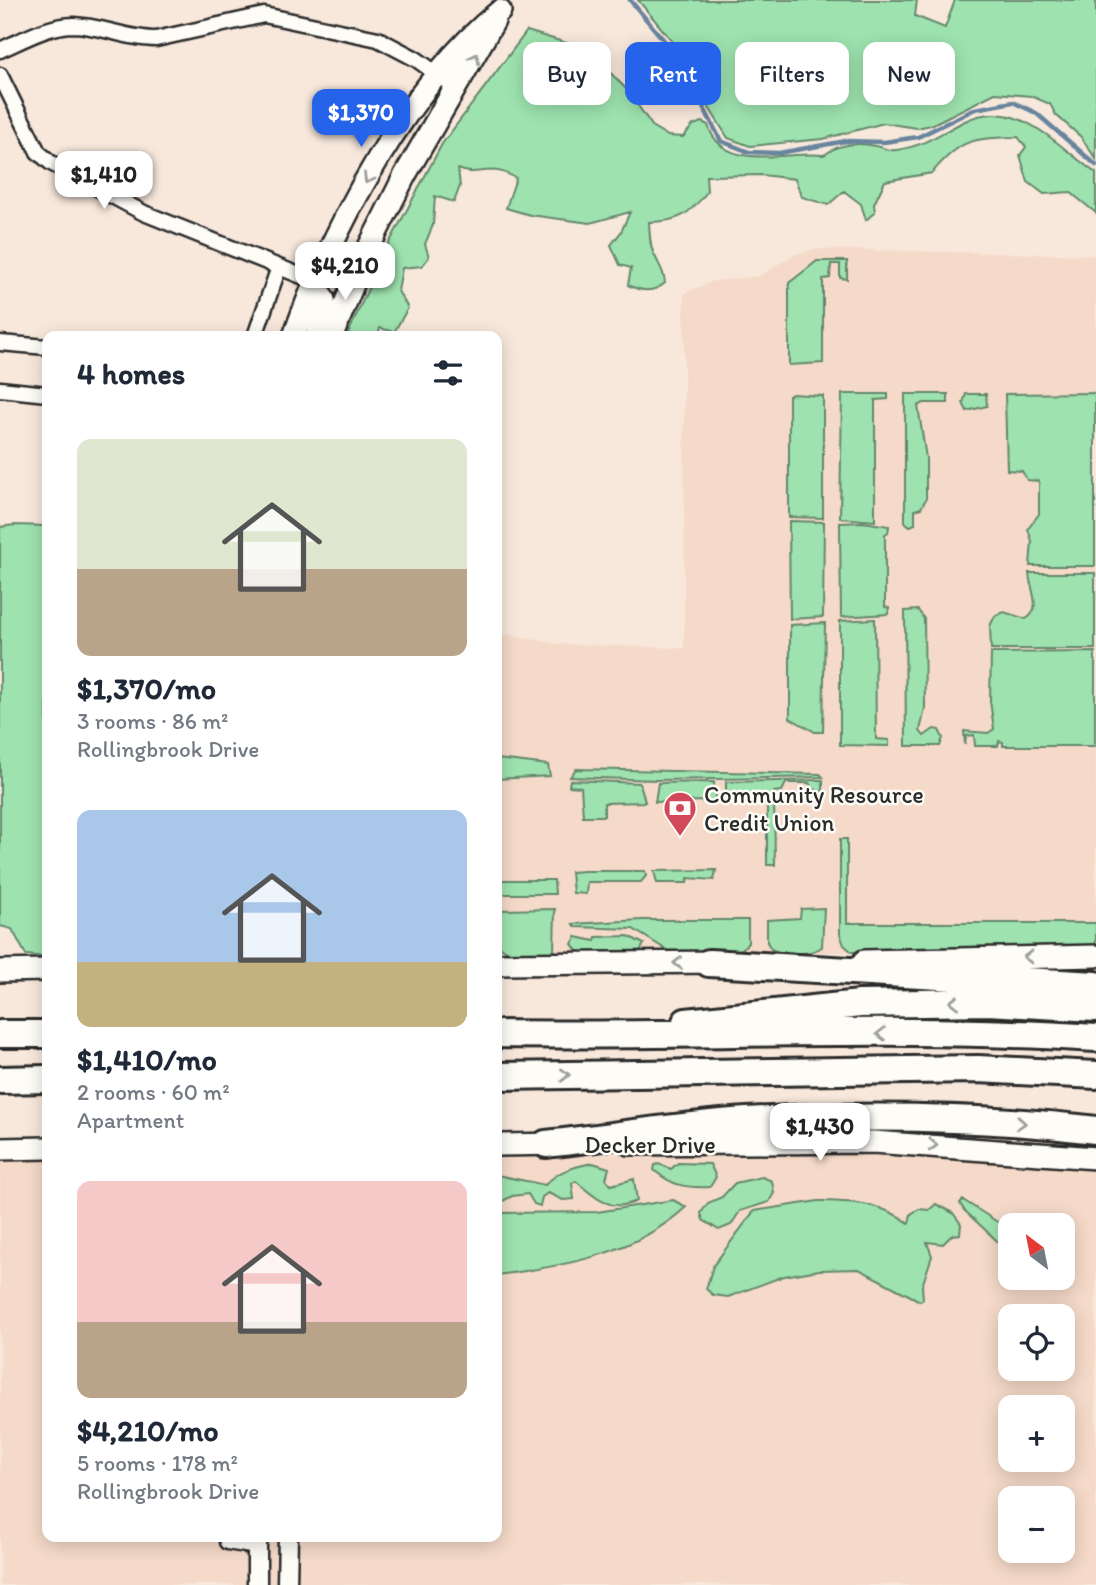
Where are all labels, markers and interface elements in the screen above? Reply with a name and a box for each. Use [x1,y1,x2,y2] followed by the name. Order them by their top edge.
[523,42,611,105] chip: Buy
[625,42,721,105] chip: Rent
[735,42,849,105] chip: Filters
[863,42,955,105] chip: New
[466,53,480,65] one-way arrow
[304,90,418,149] pin: $1,370
[328,98,394,126] text: $1,370
[47,152,161,211] pin: $1,410
[71,160,137,188] text: $1,410
[363,172,376,184] one-way arrow
[288,243,402,302] pin: $4,210
[311,251,379,279] text: $4,210
[429,354,467,392] icon: filters
[77,355,185,392] text: 4 homes
[209,484,335,610] icon: home
[77,670,216,707] text: $1,370/mo
[77,707,229,735] text: 3 rooms · 86 m²
[77,735,259,763] text: Rollingbrook Drive
[704,780,924,837] place label: Community Resource Credit Union
[661,789,699,838] bank icon: Community Resource Credit Union
[209,855,335,981] icon: home
[1022,949,1033,965] one-way arrow
[672,955,683,971] one-way arrow
[949,995,960,1010] one-way arrow
[875,1026,886,1042] one-way arrow
[77,1041,217,1078] text: $1,410/mo
[560,1067,571,1082] one-way arrow
[77,1078,230,1106] text: 2 rooms · 60 m²
[763,1104,877,1163] pin: $1,430
[77,1106,184,1134] text: Apartment
[786,1112,854,1140] text: $1,430
[1016,1115,1027,1130] one-way arrow
[584,1130,716,1159] street label: Decker Drive
[928,1137,939,1152] one-way arrow
[998,1213,1074,1290] north arrow
[998,1213,1075,1563] map controls
[209,1226,335,1352] icon: home
[998,1304,1075,1381] button: locate
[998,1395,1075,1472] button: +
[77,1412,219,1449] text: $4,210/mo
[77,1449,238,1477] text: 5 rooms · 178 m²
[77,1477,259,1505] text: Rollingbrook Drive
[998,1486,1075,1563] button: −

